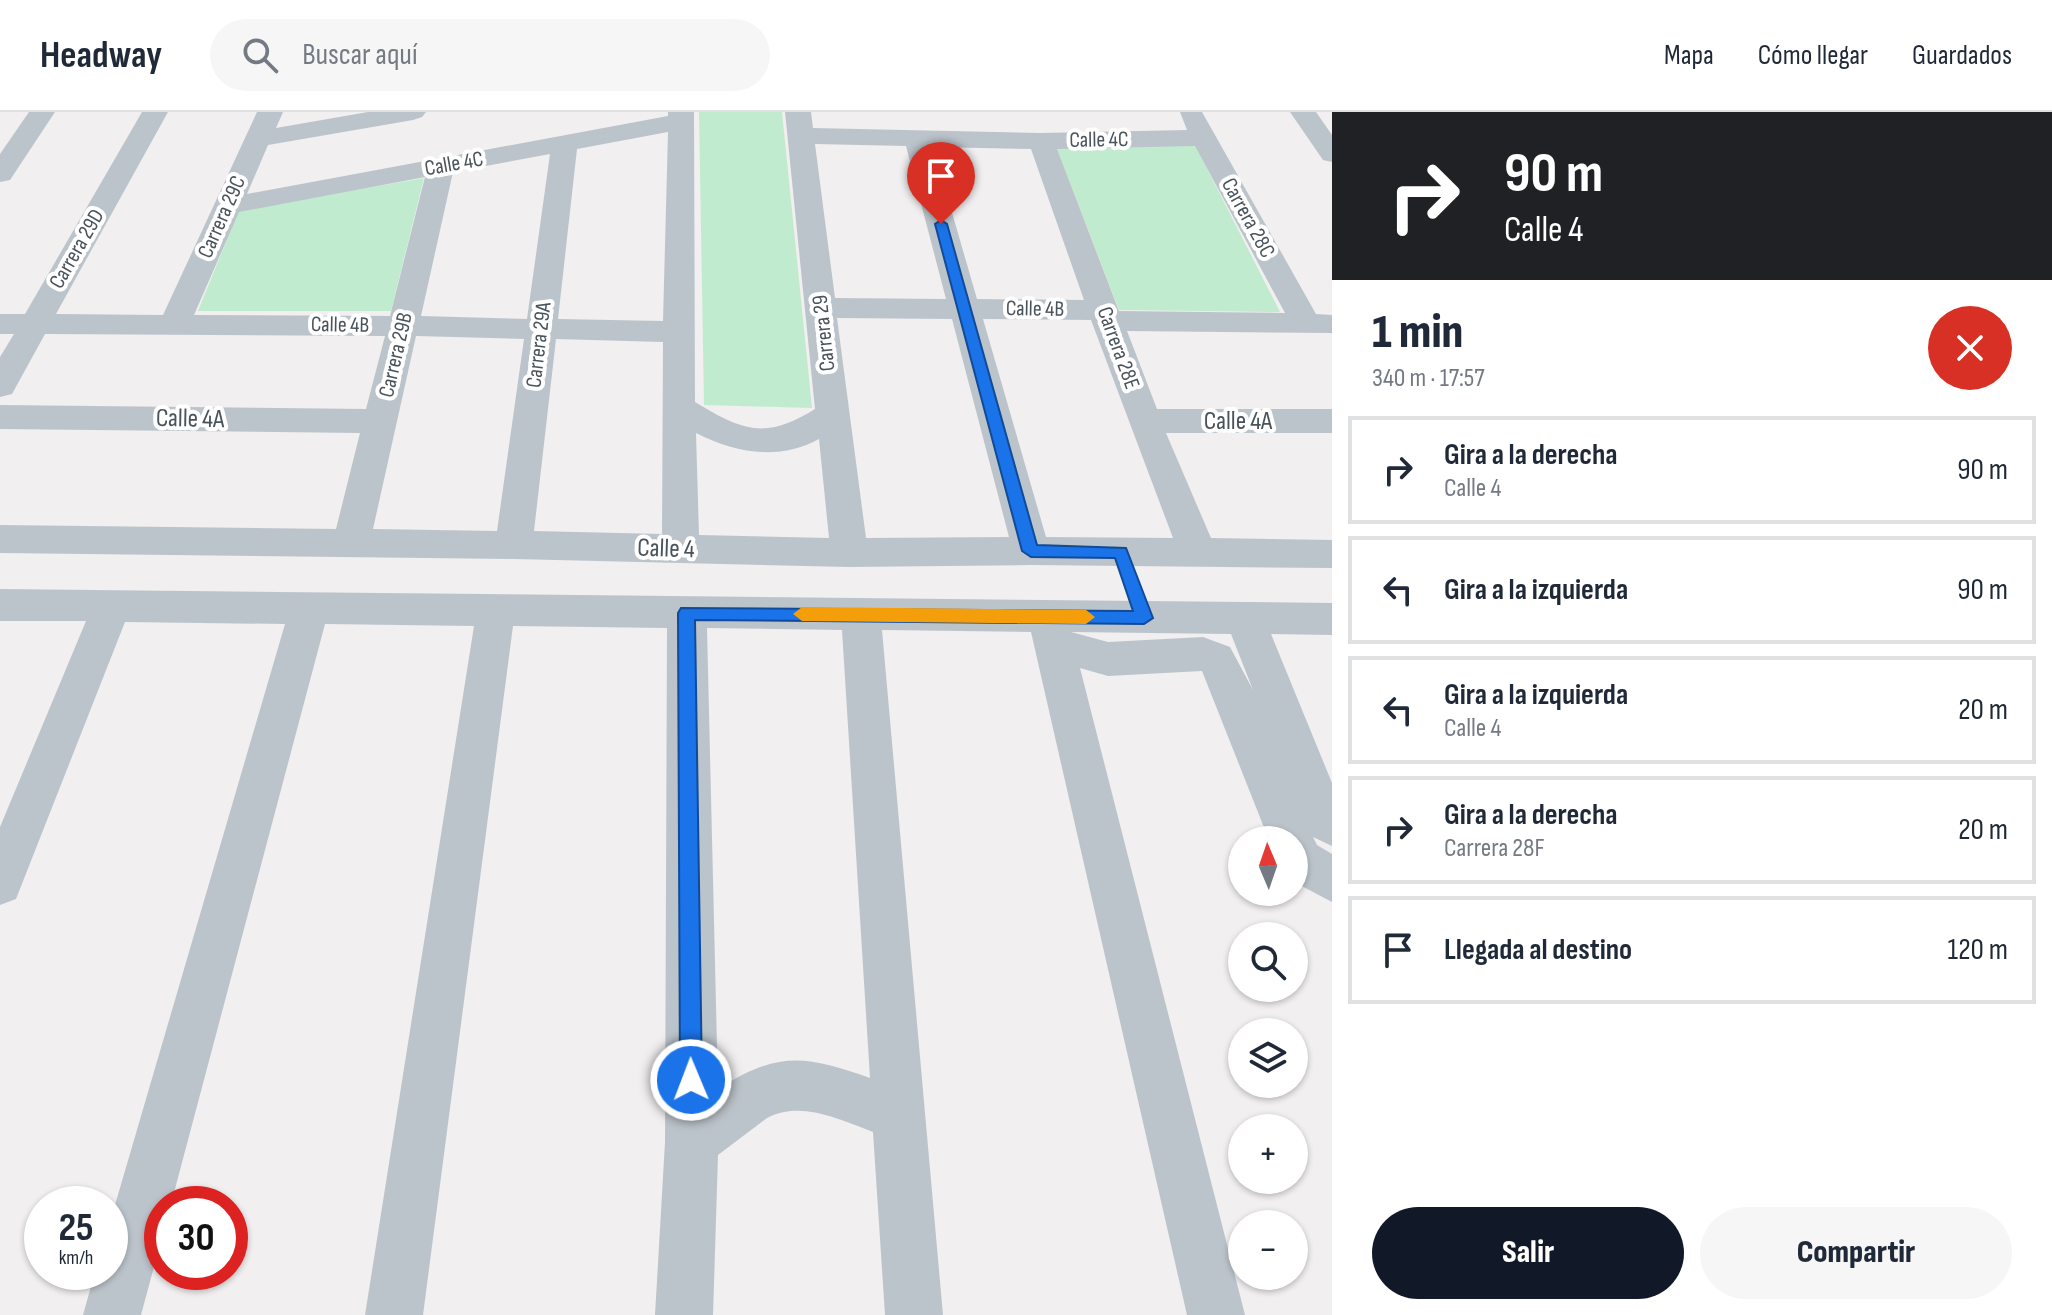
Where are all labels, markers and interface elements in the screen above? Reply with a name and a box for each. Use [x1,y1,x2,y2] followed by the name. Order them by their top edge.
[210,19,770,91] search box
[40,33,162,78] text: Headway
[238,33,282,77] icon: search
[302,37,418,73] text: Buscar aquí
[1664,39,1714,72] text: Mapa
[1758,39,1868,72] text: Cómo llegar
[1912,39,2012,72] text: Guardados
[1069,126,1129,154] street label: Calle 4C
[1504,141,1603,208] text: 90 m
[907,142,975,224] pin
[1372,144,1476,248] icon: right
[423,146,485,182] street label: Calle 4C
[919,154,963,198] icon: arrive
[192,172,252,262] street label: Carrera 29C
[1215,173,1281,263] street label: Carrera 28C
[43,204,111,294] street label: Carrera 29D
[1504,209,1583,252] text: Calle 4
[807,293,841,373] street label: Carrera 29
[1006,295,1064,323] street label: Calle 4B
[520,300,558,389] street label: Carrera 29A
[1091,303,1145,393] street label: Carrera 28E
[1372,304,1463,361] text: 1 min
[1928,306,2012,390] button: close
[373,310,419,400] street label: Carrera 29B
[311,311,369,339] street label: Calle 4B
[1372,363,1485,394] text: 340 m · 17:57
[156,403,225,435] street label: Calle 4A
[1204,406,1273,437] street label: Calle 4A
[1444,437,1618,473] text: Gira a la derecha
[1376,448,1420,492] icon: right
[1957,452,2008,488] text: 90 m
[1444,473,1501,504] text: Calle 4
[637,533,695,565] street label: Calle 4
[1376,568,1420,612] icon: left
[1444,572,1628,608] text: Gira a la izquierda
[1957,572,2008,608] text: 90 m
[1444,677,1628,713] text: Gira a la izquierda
[1376,688,1420,732] icon: left
[1958,692,2008,728] text: 20 m
[1444,713,1501,744] text: Calle 4
[1444,797,1618,833] text: Gira a la derecha
[1376,808,1420,852] icon: right
[1958,812,2008,848] text: 20 m
[1228,826,1308,906] north arrow
[1228,826,1308,1290] map controls
[1444,833,1545,864] text: Carrera 28F
[1228,922,1308,1002] button: search
[1376,928,1420,972] icon: arrive
[1444,932,1632,968] text: Llegada al destino
[1947,932,2008,968] text: 120 m
[1228,1018,1308,1098] button: layers
[649,1038,733,1122] position arrow
[1228,1114,1308,1194] button: +
[144,1186,248,1290] speed limit sign: 30
[58,1204,94,1252] text: 25
[1372,1207,1684,1299] button: Salir
[1700,1207,2012,1299] button: Compartir
[1228,1210,1308,1290] button: −
[59,1246,93,1270] text: km/h

